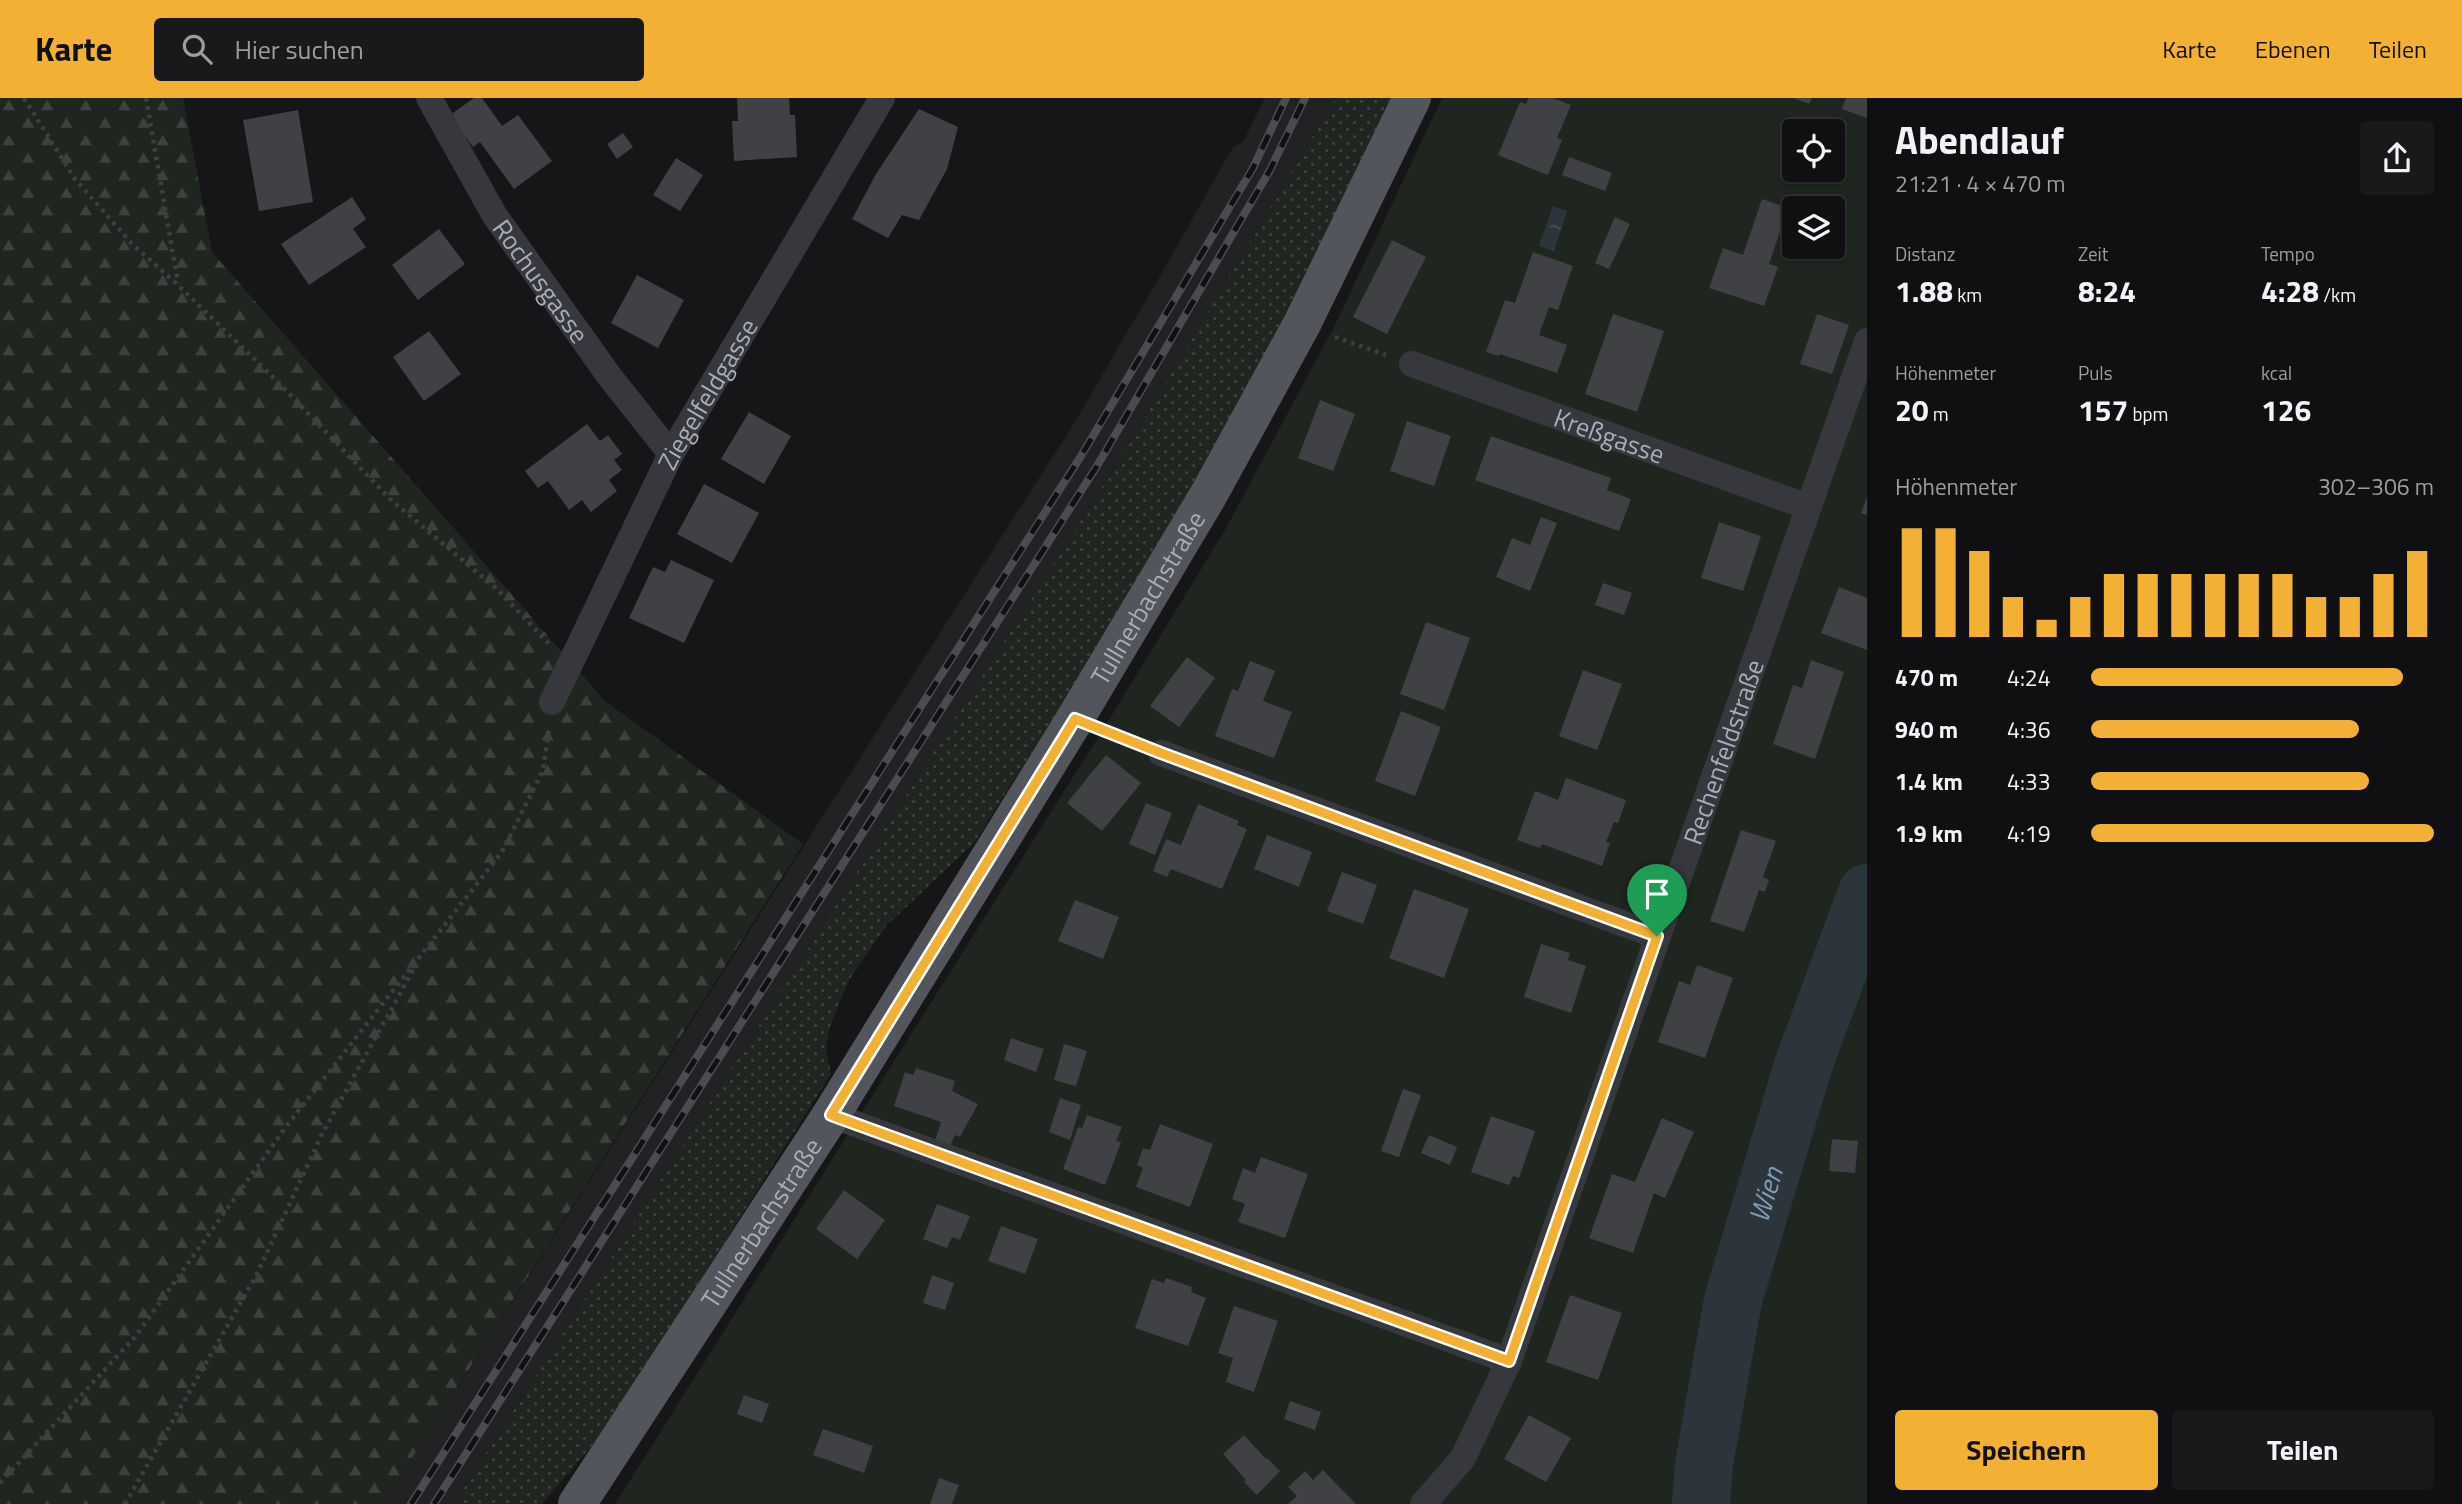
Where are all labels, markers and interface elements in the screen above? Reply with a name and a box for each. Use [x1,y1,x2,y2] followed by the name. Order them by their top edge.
[154,18,644,81] search box
[35,24,112,74] text: Karte
[178,30,216,68] icon: search
[234,30,364,69] text: Hier suchen
[2162,31,2217,67] text: Karte
[2255,31,2331,67] text: Ebenen
[2369,31,2427,67] text: Teilen
[1895,111,2064,169] text: Abendlauf
[1782,119,1845,259] map controls
[1782,119,1845,182] button: locate
[2360,121,2434,195] button: share
[1895,166,2065,201] text: 21:21 · 4 × 470 m
[1782,196,1845,259] button: layers
[484,211,599,351] street label: Rochusgasse
[1895,239,1955,268] text: Distanz
[2078,239,2108,268] text: Zeit
[2261,239,2315,268] text: Tempo
[1895,268,1953,314] text: 1.88
[2078,268,2136,314] text: 8:24
[2261,268,2319,314] text: 4:28
[1953,280,1982,309] text: km
[2319,280,2356,309] text: /km
[647,311,767,476] street label: Ziegelfeldgasse
[1895,358,1996,387] text: Höhenmeter
[2078,358,2113,387] text: Puls
[2261,358,2292,387] text: kcal
[1895,387,1929,433] text: 20
[2078,387,2128,433] text: 157
[2261,387,2311,433] text: 126
[1549,397,1670,473] street label: Kreßgasse
[1929,399,1949,428] text: m
[2128,399,2168,428] text: bpm
[1895,469,2017,504] text: Höhenmeter
[2318,469,2434,504] text: 302–306 m
[1080,503,1214,692] street label: Tullnerbachstraße
[1672,654,1773,850] street label: Rechenfeldstraße
[1895,660,1958,695] text: 470 m
[2007,660,2051,695] text: 4:24
[1895,712,1958,747] text: 940 m
[2007,712,2051,747] text: 4:36
[1895,764,1963,799] text: 1.4 km
[2007,764,2051,799] text: 4:33
[1895,816,1963,851] text: 1.9 km
[2007,816,2051,851] text: 4:19
[1627,864,1687,936] pin
[1638,875,1676,913] icon: arrive
[691,1130,831,1316] street label: Tullnerbachstraße
[1736,1160,1794,1227] water label: Wien
[1895,1410,2158,1490] button: Speichern
[2172,1410,2434,1490] button: Teilen

